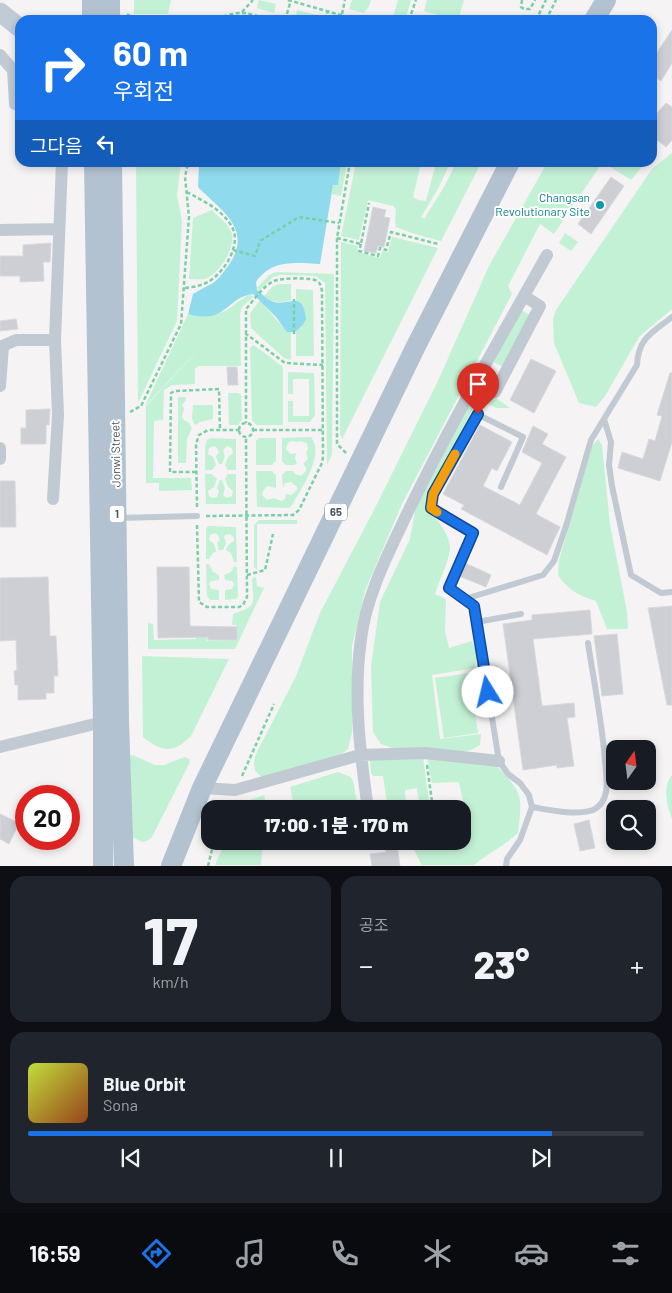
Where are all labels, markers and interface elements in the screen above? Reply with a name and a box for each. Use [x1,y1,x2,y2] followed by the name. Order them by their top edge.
[113,31,188,73] text: 60 m
[30,35,95,100] icon: right
[113,77,174,103] text: 우회전
[92,130,120,158] icon: left
[30,134,82,157] text: 그다음
[495,190,590,218] place label: Changsan Revolutionary Site
[594,199,606,211] marker: Changsan Revolutionary Site
[457,363,499,414] pin
[464,370,492,398] icon: arrive
[107,421,123,487] street label: Jonwi Street
[325,504,347,520] road number: 65
[110,506,124,522] road number: 1
[461,665,513,717] position arrow
[606,740,656,790] north arrow
[606,740,656,850] map controls
[15,785,80,850] speed limit sign: 20
[606,800,656,850] button: search
[264,813,408,836] text: 17:00 · 1 분 · 170 m
[143,900,198,978] text: 17
[359,915,388,934] text: 공조
[474,941,529,987] text: 23°
[359,948,373,982] text: −
[630,948,644,982] text: +
[152,972,189,991] text: km/h
[103,1072,186,1095] text: Blue Orbit
[103,1095,138,1114] text: Sona
[117,1144,145,1172] icon: previous
[322,1144,350,1172] icon: pause
[527,1144,555,1172] icon: next
[139,1236,174,1271] icon: directions
[233,1236,268,1271] icon: music
[327,1236,362,1271] icon: phone
[420,1236,455,1271] icon: climate
[514,1236,549,1271] icon: car
[608,1236,643,1271] icon: filters
[29,1240,81,1266] text: 16:59

